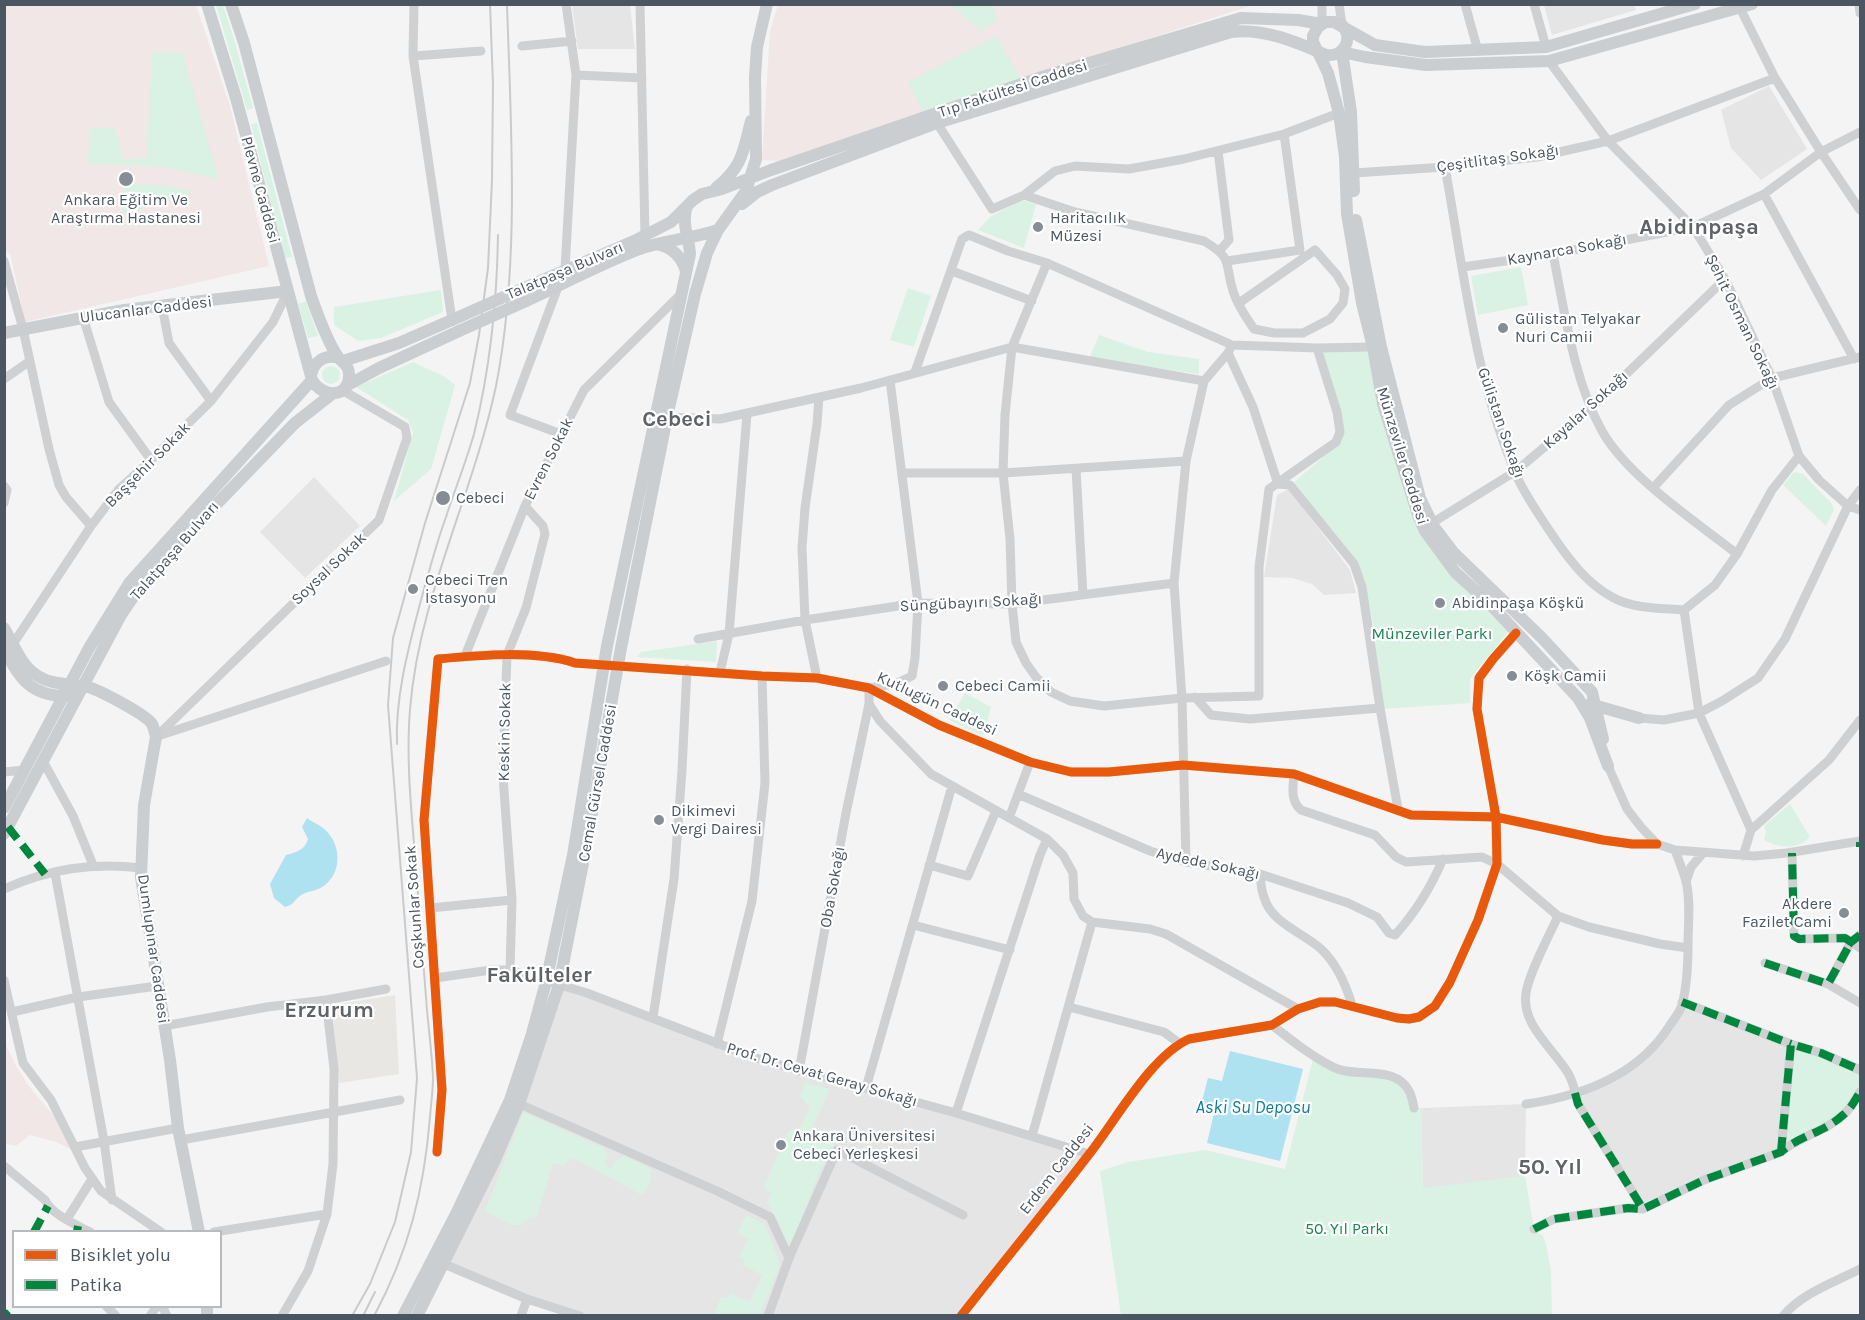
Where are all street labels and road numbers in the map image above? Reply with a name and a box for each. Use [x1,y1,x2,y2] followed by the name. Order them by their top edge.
[936,56,1090,122] street label: Tıp Fakültesi Caddesi
[236,134,284,246] street label: Plevne Caddesi
[1435,141,1561,177] street label: Çeşitlitaş Sokağı
[1506,230,1628,270] street label: Kaynarca Sokağı
[504,238,626,304] street label: Talatpaşa Bulvarı
[1701,251,1783,393] street label: Şehit Osman Sokağı
[79,292,213,328] street label: Ulucanlar Caddesi
[1473,365,1529,481] street label: Gülistan Sokağı
[1540,367,1632,453] street label: Kayalar Sokağı
[1372,385,1432,527] street label: Münzeviler Caddesi
[520,415,578,503] street label: Evren Sokak
[101,418,195,512] street label: Başşehir Sokak
[127,497,223,605] street label: Talatpaşa Bulvarı
[288,529,370,609] street label: Soysal Sokak
[899,590,1043,616] street label: Süngübayırı Sokağı
[874,668,1000,740] street label: Kutlugün Caddesi
[495,682,515,782] street label: Keskin Sokak
[575,703,621,863] street label: Cemal Gürsel Caddesi
[1154,844,1262,884] street label: Aydede Sokağı
[401,845,429,969] street label: Coşkunlar Sokak
[816,845,850,929] street label: Oba Sokağı
[133,873,173,1025] street label: Dumlupınar Caddesi
[724,1039,920,1111] street label: Prof. Dr. Cevat Geray Sokağı
[1016,1120,1098,1218] street label: Erdem Caddesi

